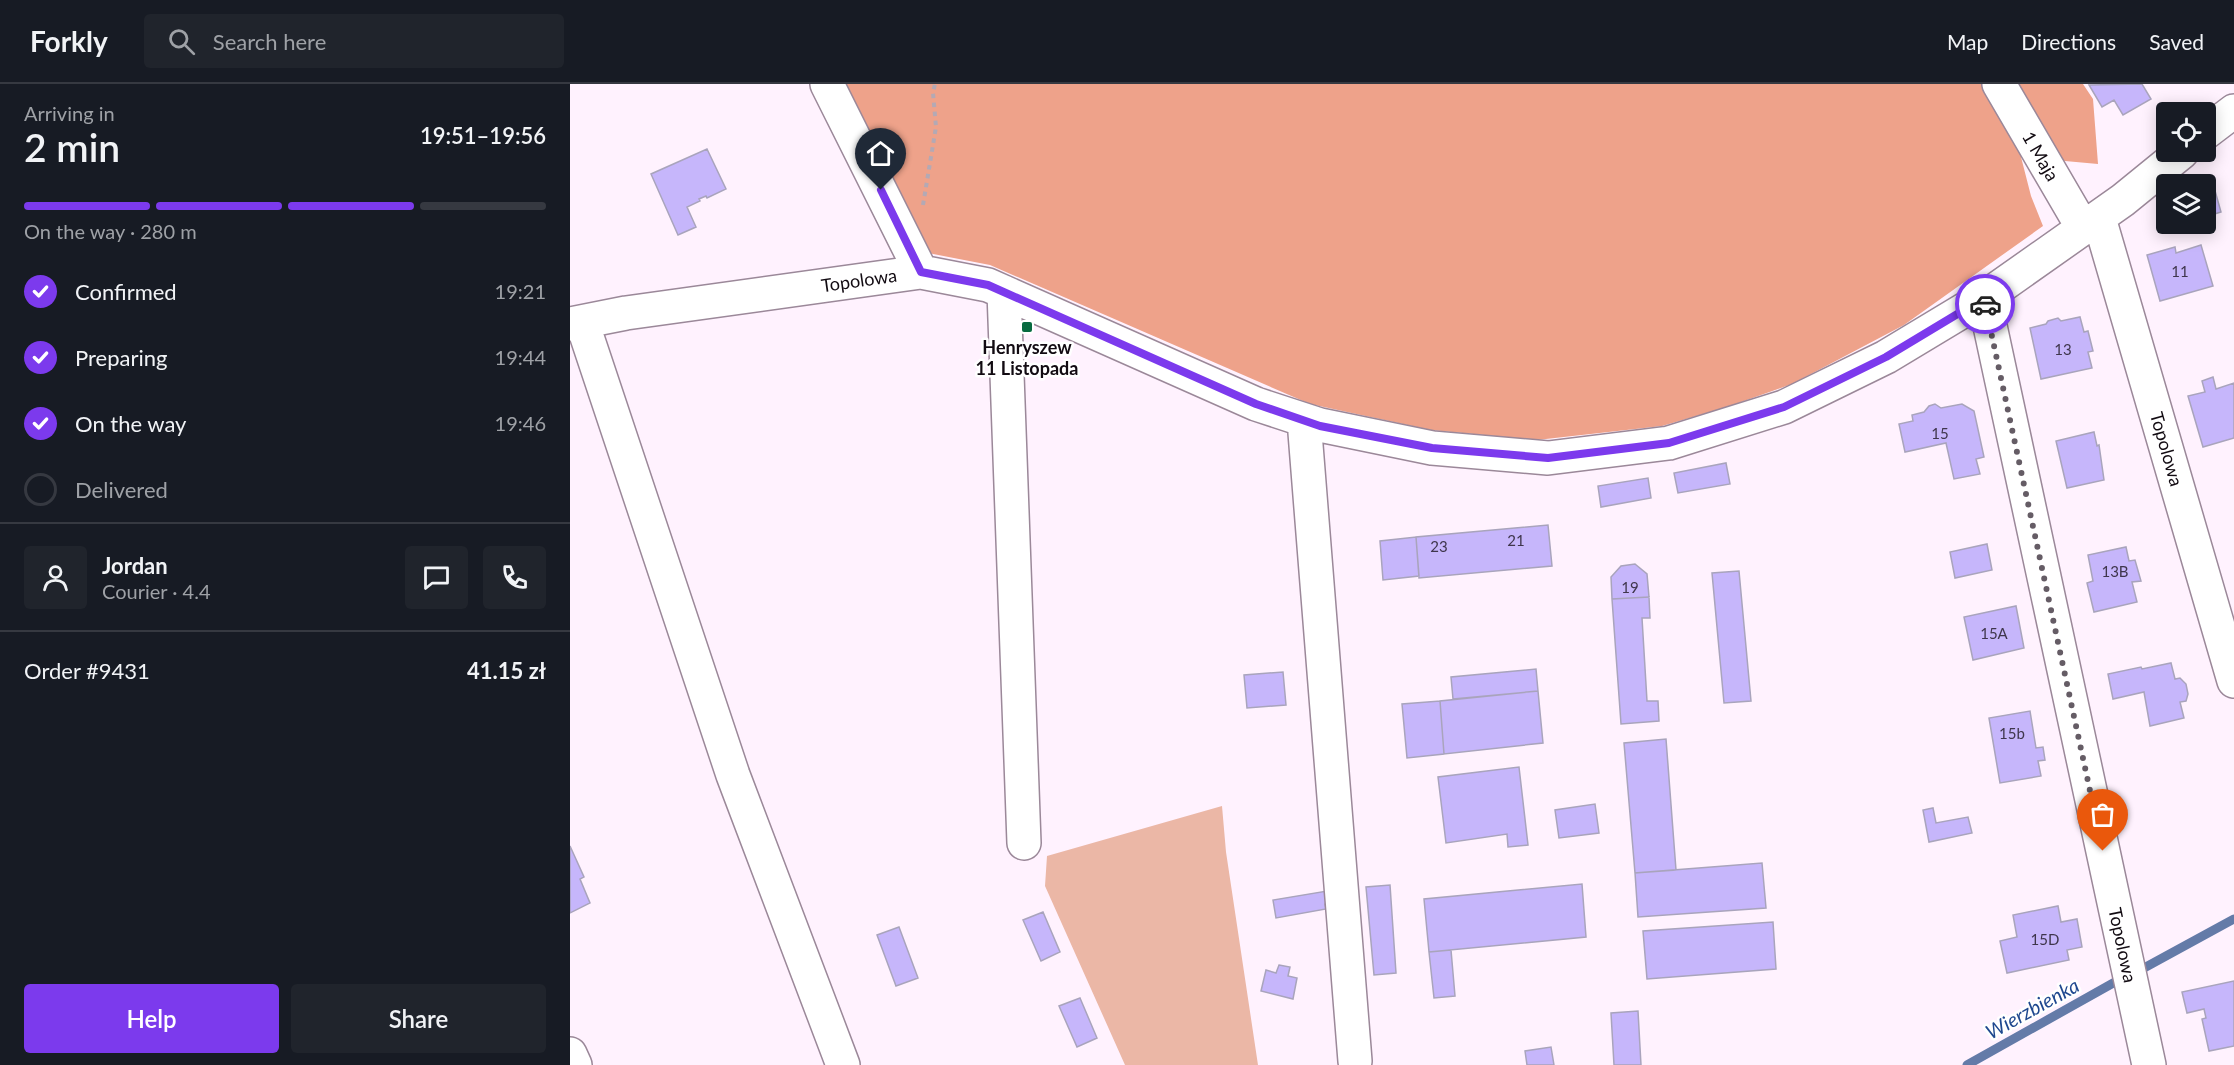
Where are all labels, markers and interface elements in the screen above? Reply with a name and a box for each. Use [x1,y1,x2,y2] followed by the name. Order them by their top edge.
[144,14,564,68] search box
[30,24,108,58] text: Forkly
[165,25,198,58] icon: search
[213,28,326,55] text: Search here
[1947,29,1988,54] text: Map
[2021,29,2116,54] text: Directions
[2149,29,2204,54] text: Saved
[24,101,115,125] text: Arriving in
[2156,102,2216,234] map controls
[2156,102,2216,162] button: locate
[420,122,546,149] text: 19:51–19:56
[24,124,120,170] text: 2 min
[2018,127,2064,185] street label: 1 Maja
[855,128,906,190] pin
[864,137,897,170] icon: home
[2156,174,2216,234] button: layers
[24,219,197,243] text: On the way · 280 m
[2171,262,2189,280] house number: 11
[820,264,898,296] street label: Topolowa
[1955,274,2015,334] courier
[24,275,57,308] icon: check
[75,278,177,305] text: Confirmed
[495,279,546,303] text: 19:21
[1969,288,2002,321] icon: car
[1020,320,1034,334] marker: Henryszew 11 Listopada
[976,336,1078,379] place label: Henryszew 11 Listopada
[2054,340,2072,358] house number: 13
[24,341,57,374] icon: check
[75,344,167,371] text: Preparing
[495,345,546,369] text: 19:44
[24,407,57,440] icon: check
[2146,409,2188,489] street label: Topolowa
[75,410,186,437] text: On the way
[495,411,546,435] text: 19:46
[1931,424,1949,442] house number: 15
[75,476,168,503] text: Delivered
[1507,531,1525,549] house number: 21
[1430,537,1448,555] house number: 23
[24,546,87,609] button: person
[405,546,468,609] button: chat
[483,546,546,609] button: phone
[102,552,168,579] text: Jordan
[2101,562,2129,580] house number: 13B
[1621,578,1639,596] house number: 19
[102,579,211,603] text: Courier · 4.4
[1980,624,2009,642] house number: 15A
[24,657,150,684] text: Order #9431
[467,657,546,684] text: 41.15 zł
[1999,724,2025,742] house number: 15b
[2077,789,2128,851] pin
[2086,798,2119,831] icon: bag
[2104,905,2142,985] street label: Topolowa
[2031,930,2059,948] house number: 15D
[1981,972,2083,1044] water label: Wierzbienka
[24,984,279,1053] button: Help
[291,984,546,1053] button: Share

